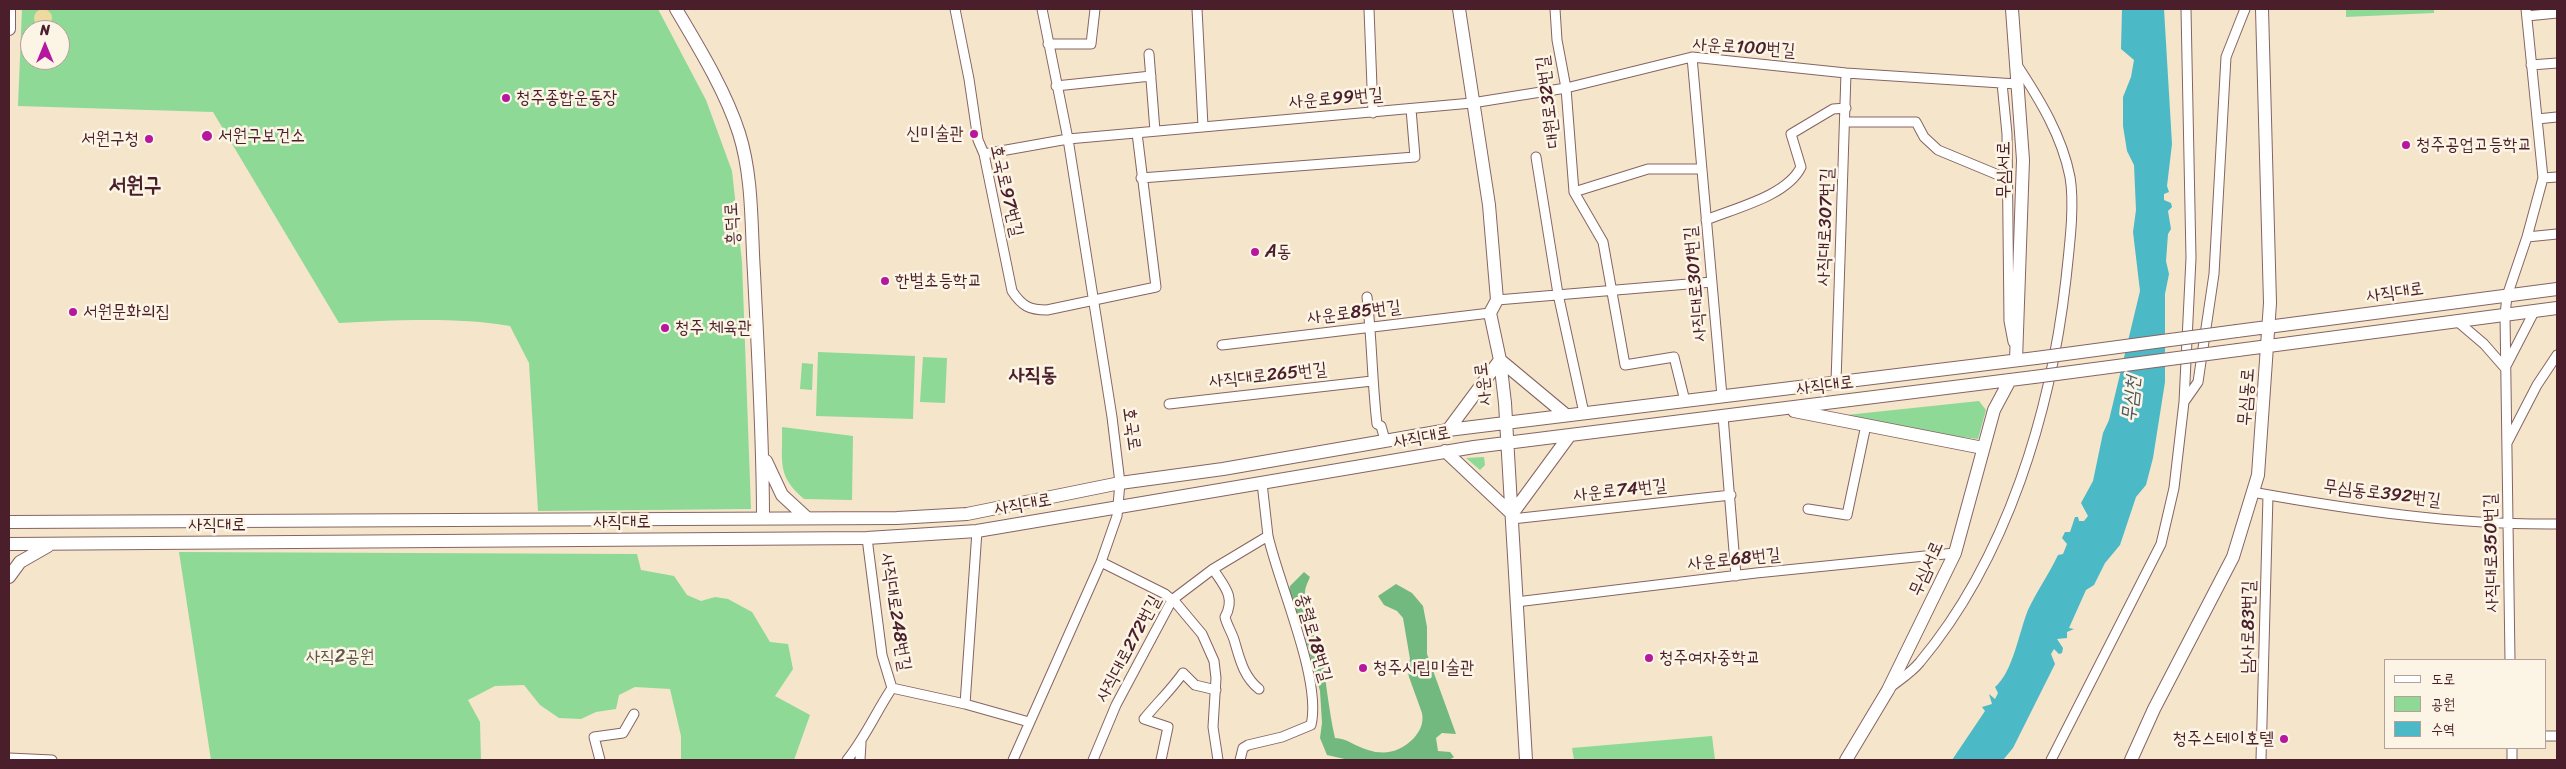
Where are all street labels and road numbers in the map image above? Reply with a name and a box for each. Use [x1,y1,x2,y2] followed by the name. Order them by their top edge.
[1692,34,1796,62] street label: 사운로100번길
[1533,55,1565,149] street label: 대원로32번길
[1288,84,1384,114] street label: 사운로99번길
[1993,141,2015,199] street label: 무심서로
[985,143,1027,239] street label: 호국로97번길
[1813,167,1839,287] street label: 사직대로307번길
[721,202,745,246] street label: 흥덕로
[1680,225,1712,343] street label: 사직대로301번길
[2365,278,2425,308] street label: 사직대로
[1306,297,1402,329] street label: 사운로85번길
[1208,359,1328,393] street label: 사직대로265번길
[1471,361,1497,407] street label: 사운로
[2234,367,2260,427] street label: 무심동로
[1795,372,1855,400] street label: 사직대로
[1117,406,1145,452] street label: 호국로
[1392,422,1452,454] street label: 사직대로
[1572,475,1668,507] street label: 사운로74번길
[2322,476,2442,512] street label: 무심동로392번길
[993,489,1053,521] street label: 사직대로
[2480,493,2504,613] street label: 사직대로350번길
[593,511,651,533] street label: 사직대로
[188,514,246,536] street label: 사직대로
[1905,538,1949,600] street label: 무심서로
[1686,544,1782,576] street label: 사운로68번길
[875,551,915,673] street label: 사직대로248번길
[2237,580,2261,674] street label: 남사로83번길
[1290,591,1336,685] street label: 충렬로18번길
[1092,592,1166,706] street label: 사직대로272번길

